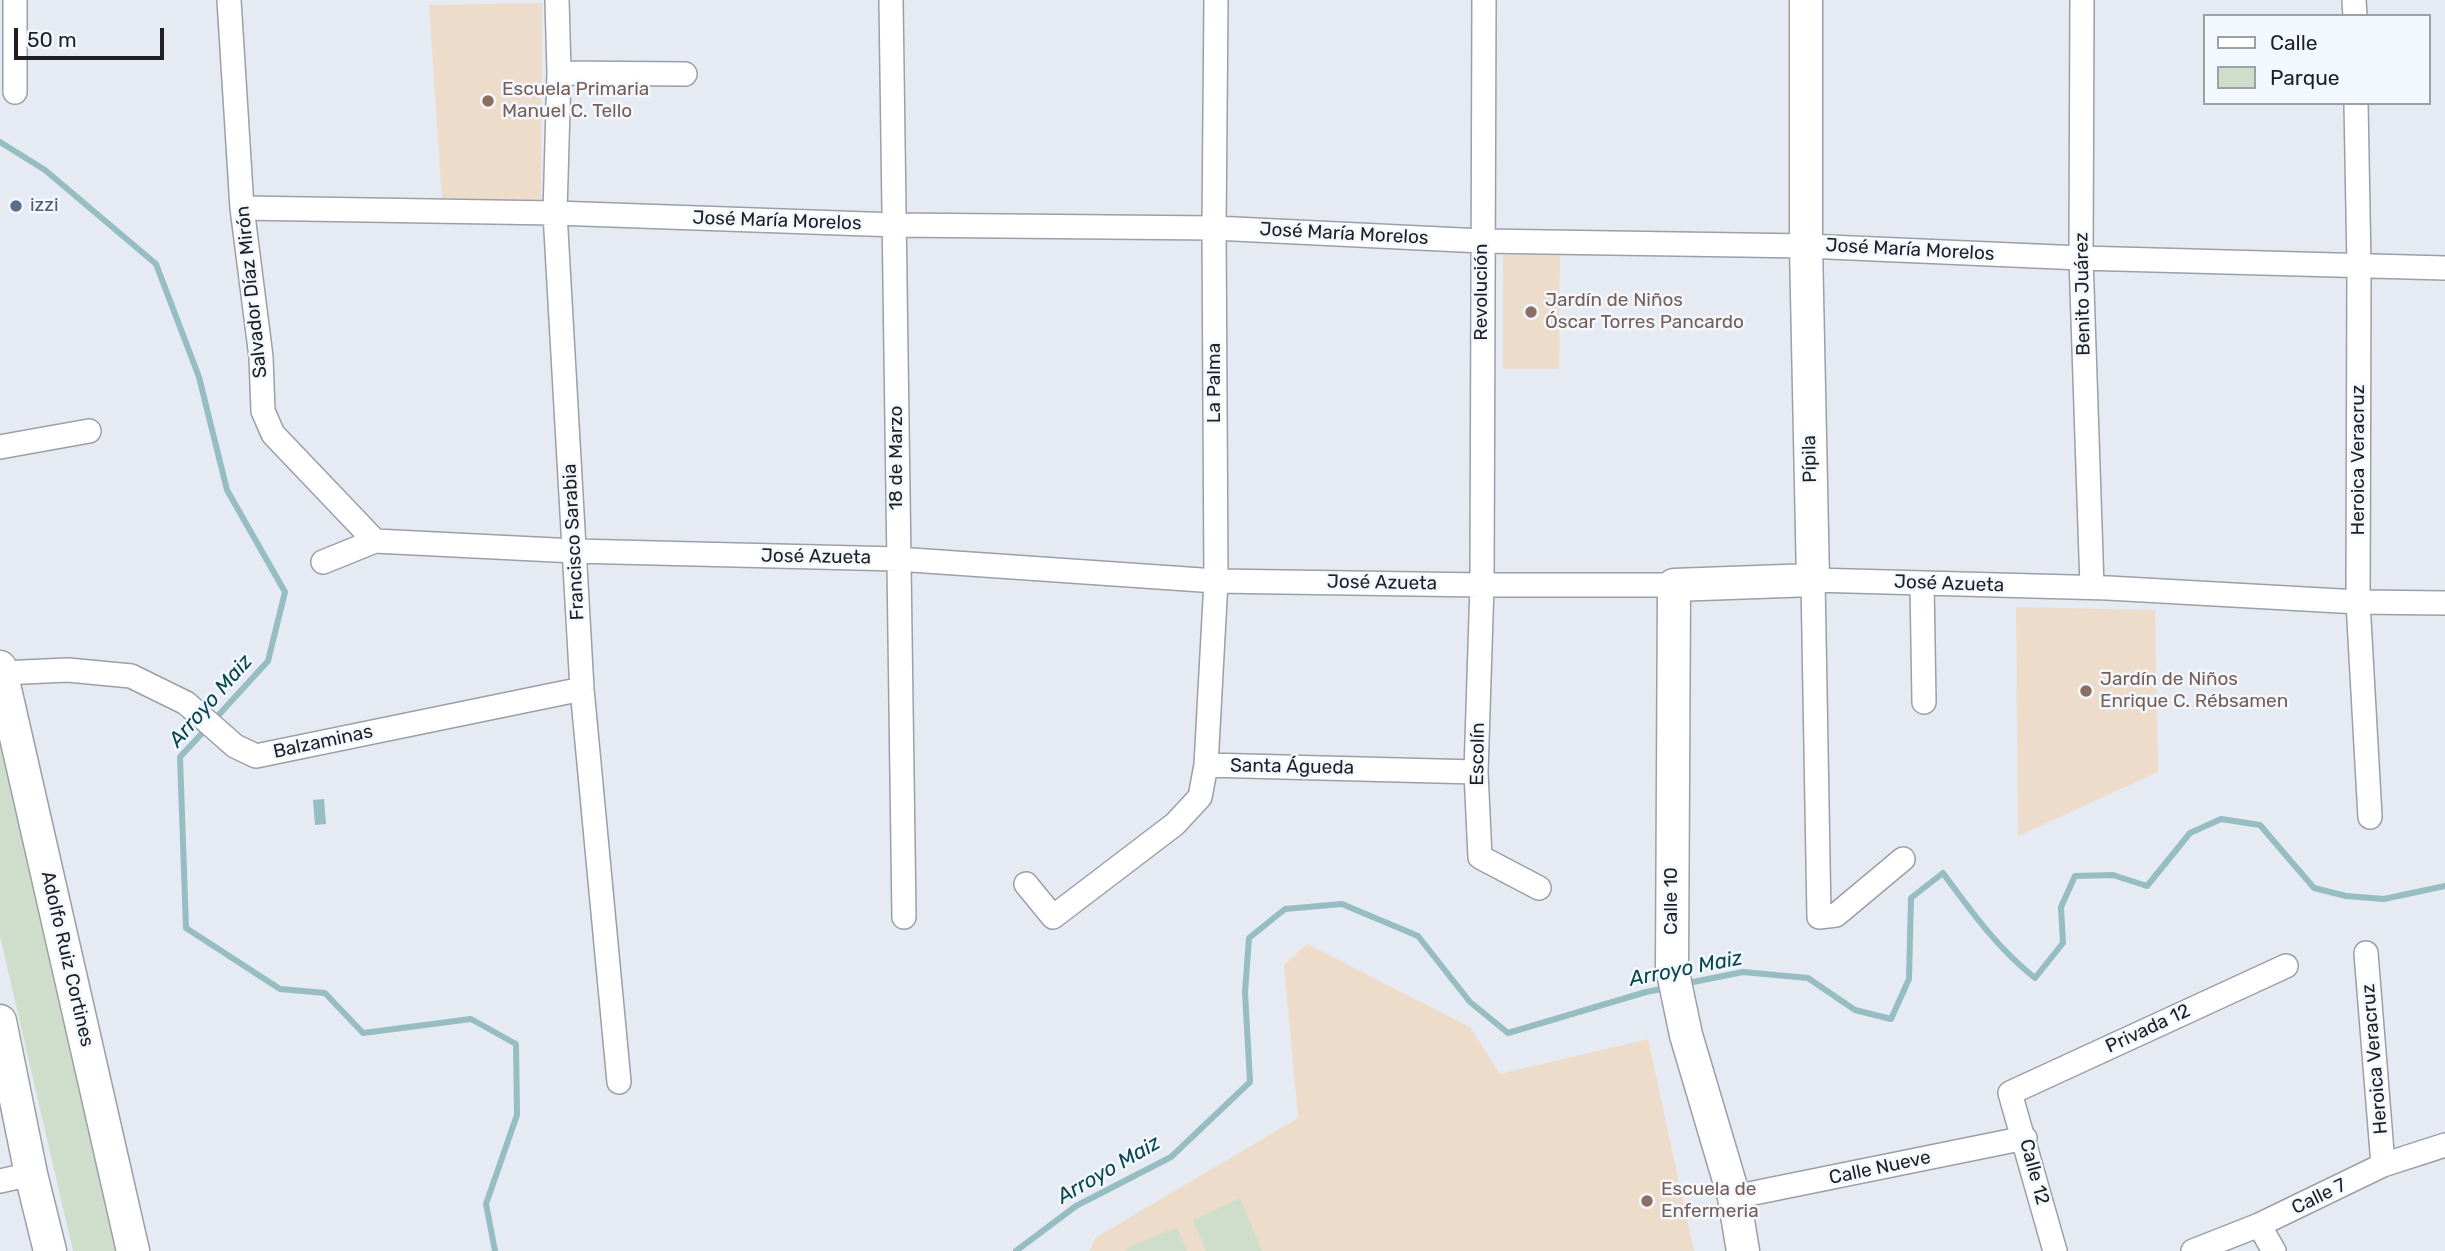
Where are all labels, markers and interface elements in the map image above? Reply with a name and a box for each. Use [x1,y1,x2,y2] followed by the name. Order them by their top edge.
[18,14,168,58] scale bar
[2204,14,2431,105] legend
[27,27,77,52] text: 50 m
[2270,30,2318,55] text: Calle
[2270,65,2340,90] text: Parque
[502,79,649,123] place label: Escuela Primaria Manuel C. Tello
[480,93,496,109] marker: Escuela Primaria Manuel C. Tello
[30,195,59,217] place label: izzi
[8,198,24,214] marker: izzi
[232,205,272,379] street label: Salvador Díaz Mirón
[692,207,862,235] street label: José María Morelos
[1259,218,1429,250] street label: José María Morelos
[2071,232,2095,356] street label: Benito Juárez
[1825,234,1995,266] street label: José María Morelos
[1471,243,1493,341] street label: Revolución
[1545,290,1744,334] place label: Jardín de Niños Óscar Torres Pancardo
[1523,304,1539,320] marker: Jardín de Niños Óscar Torres Pancardo
[1204,343,1226,423] street label: La Palma
[2348,385,2370,535] street label: Heroica Veracruz
[886,406,908,510] street label: 18 de Marzo
[1798,435,1822,483] street label: Pípila
[559,463,589,621] street label: Francisco Sarabia
[761,545,871,569] street label: José Azueta
[1327,571,1437,595] street label: José Azueta
[1894,571,2004,597] street label: José Azueta
[164,649,258,753] water label: Arroyo Maiz
[2100,669,2288,713] place label: Jardín de Niños Enrique C. Rébsamen
[2078,683,2094,699] marker: Jardín de Niños Enrique C. Rébsamen
[271,720,375,764] street label: Balzaminas
[1466,722,1490,786] street label: Escolín
[1230,755,1354,779] street label: Santa Águeda
[1661,867,1683,935] street label: Calle 10
[36,869,98,1049] street label: Adolfo Ruiz Cortines
[1627,946,1745,992] water label: Arroyo Maiz
[2357,983,2393,1135] street label: Heroica Veracruz
[2102,1000,2194,1058] street label: Privada 12
[1053,1130,1165,1210] water label: Arroyo Maiz
[2014,1137,2054,1207] street label: Calle 12
[1827,1146,1933,1190] street label: Calle Nueve
[2288,1174,2350,1220] street label: Calle 7
[1661,1179,1759,1223] place label: Escuela de Enfermeria
[1639,1193,1655,1209] marker: Escuela de Enfermeria

